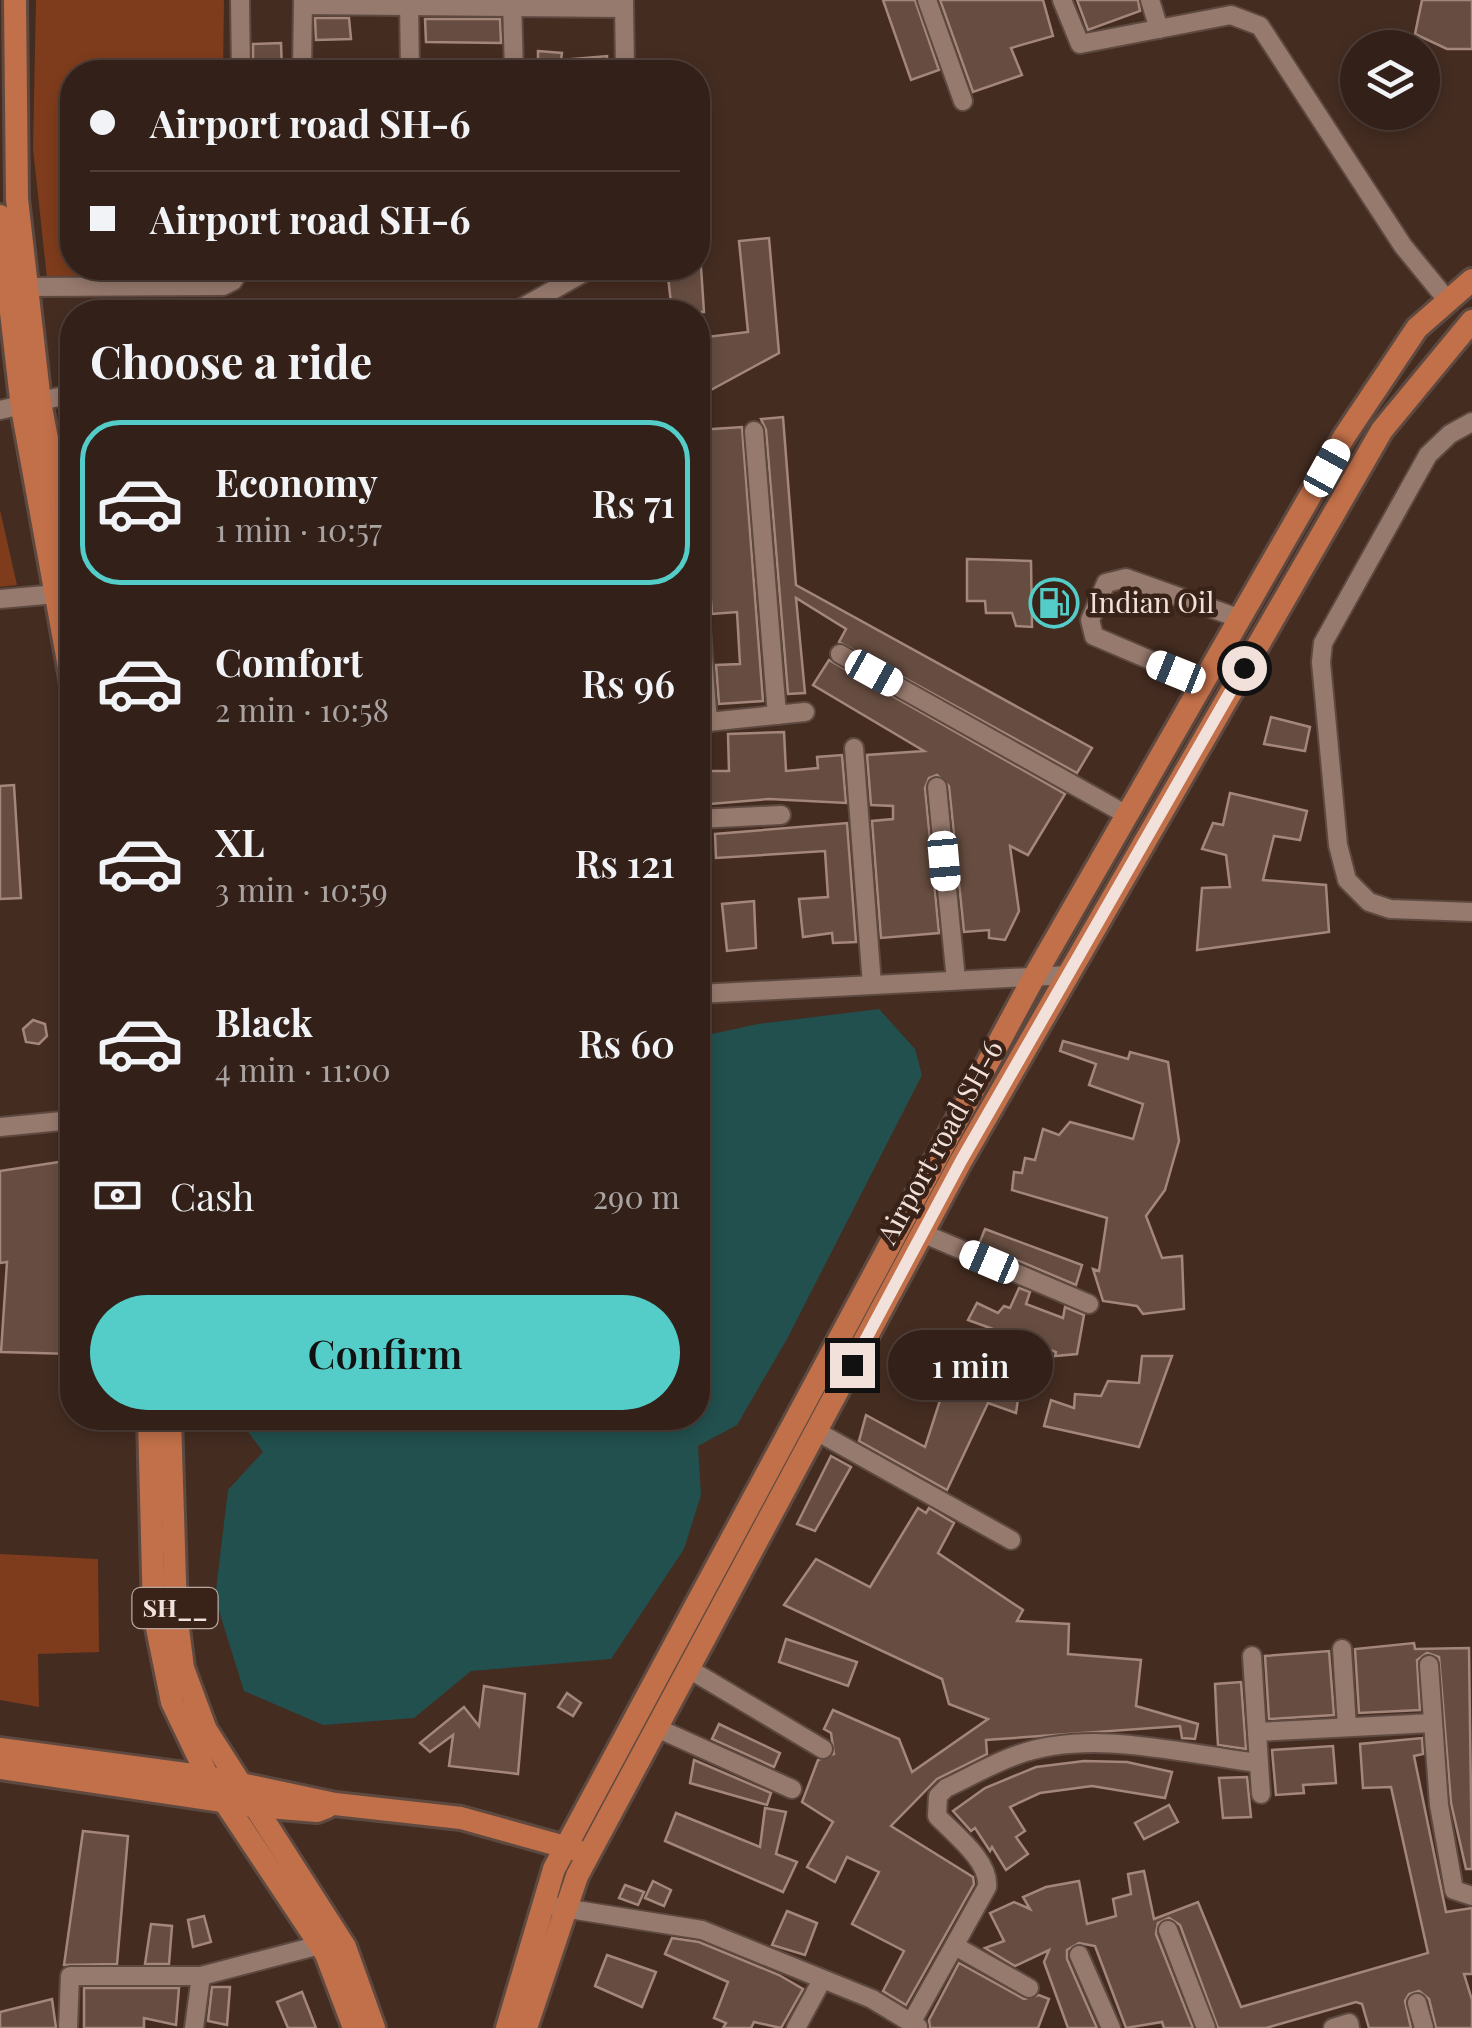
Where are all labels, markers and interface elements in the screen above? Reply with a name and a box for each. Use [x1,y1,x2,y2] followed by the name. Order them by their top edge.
[1340,30,1440,130] map controls
[1340,30,1440,130] button: layers
[150,97,471,148] text: Airport road SH-6
[150,193,471,244] text: Airport road SH-6
[90,330,372,390] text: Choose a ride
[1299,434,1355,502] car
[215,456,378,507] text: Economy
[95,458,185,548] icon: car
[592,477,675,528] text: Rs 71
[215,507,382,550] text: 1 min · 10:57
[1028,577,1080,629] fuel station icon: Indian Oil
[1089,583,1214,620] place label: Indian Oil
[215,636,363,687] text: Comfort
[95,638,185,728] icon: car
[840,645,908,701] car
[1222,646,1267,691] route start
[1143,647,1209,697] car
[582,657,675,708] text: Rs 96
[215,687,389,730] text: 2 min · 10:58
[215,816,264,867] text: XL
[95,818,185,908] icon: car
[926,830,962,892] car
[575,837,675,888] text: Rs 121
[215,867,388,910] text: 3 min · 10:59
[215,996,313,1047] text: Black
[95,998,185,1088] icon: car
[578,1017,675,1068] text: Rs 60
[867,1033,1010,1251] street label: Airport road SH-6
[215,1047,391,1090] text: 4 min · 11:00
[90,1168,145,1223] icon: cash
[170,1170,254,1221] text: Cash
[593,1174,680,1217] text: 290 m
[956,1236,1022,1288] car
[90,1295,680,1410] button: Confirm
[887,1330,1052,1400] callout: 1 min
[830,1343,875,1388] route end
[932,1343,1009,1386] text: 1 min
[132,1588,218,1628] road number: SH__

